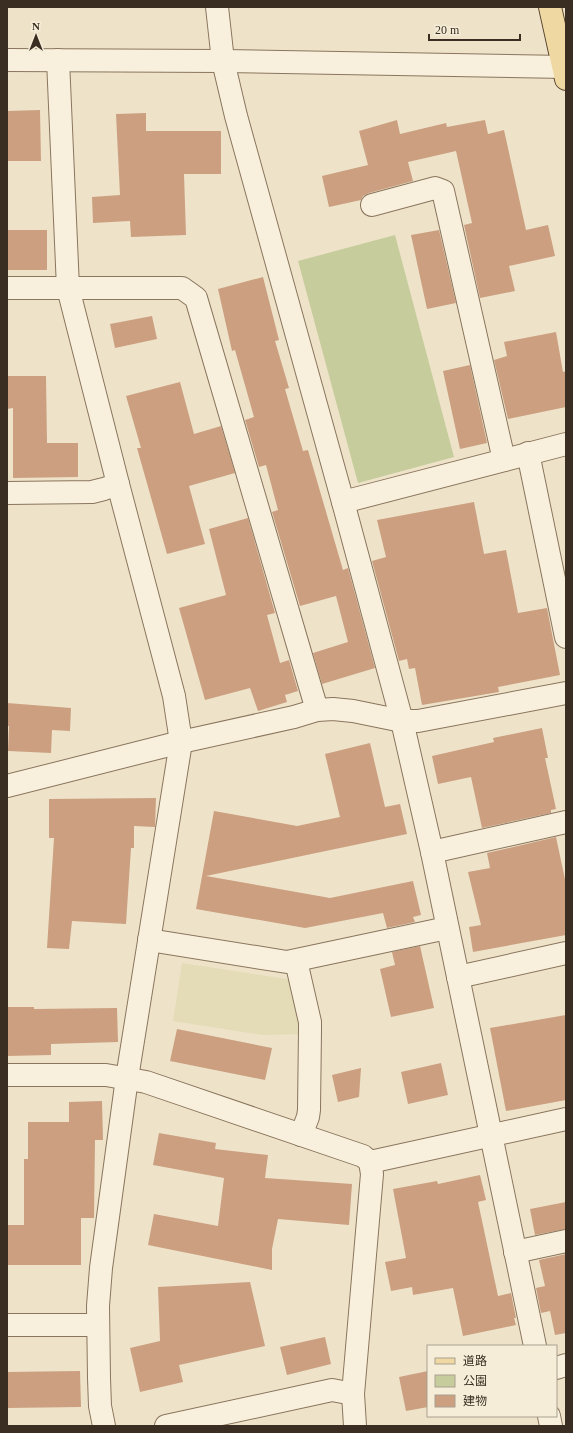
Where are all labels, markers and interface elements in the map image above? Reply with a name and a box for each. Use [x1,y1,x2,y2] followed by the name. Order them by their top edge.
[16,16,56,56] north arrow
[429,16,520,42] scale bar
[32,20,40,32] text: N
[435,23,460,37] text: 20 m
[427,1345,557,1417] legend
[463,1354,487,1368] text: 道路
[463,1374,487,1388] text: 公園
[463,1394,487,1408] text: 建物

